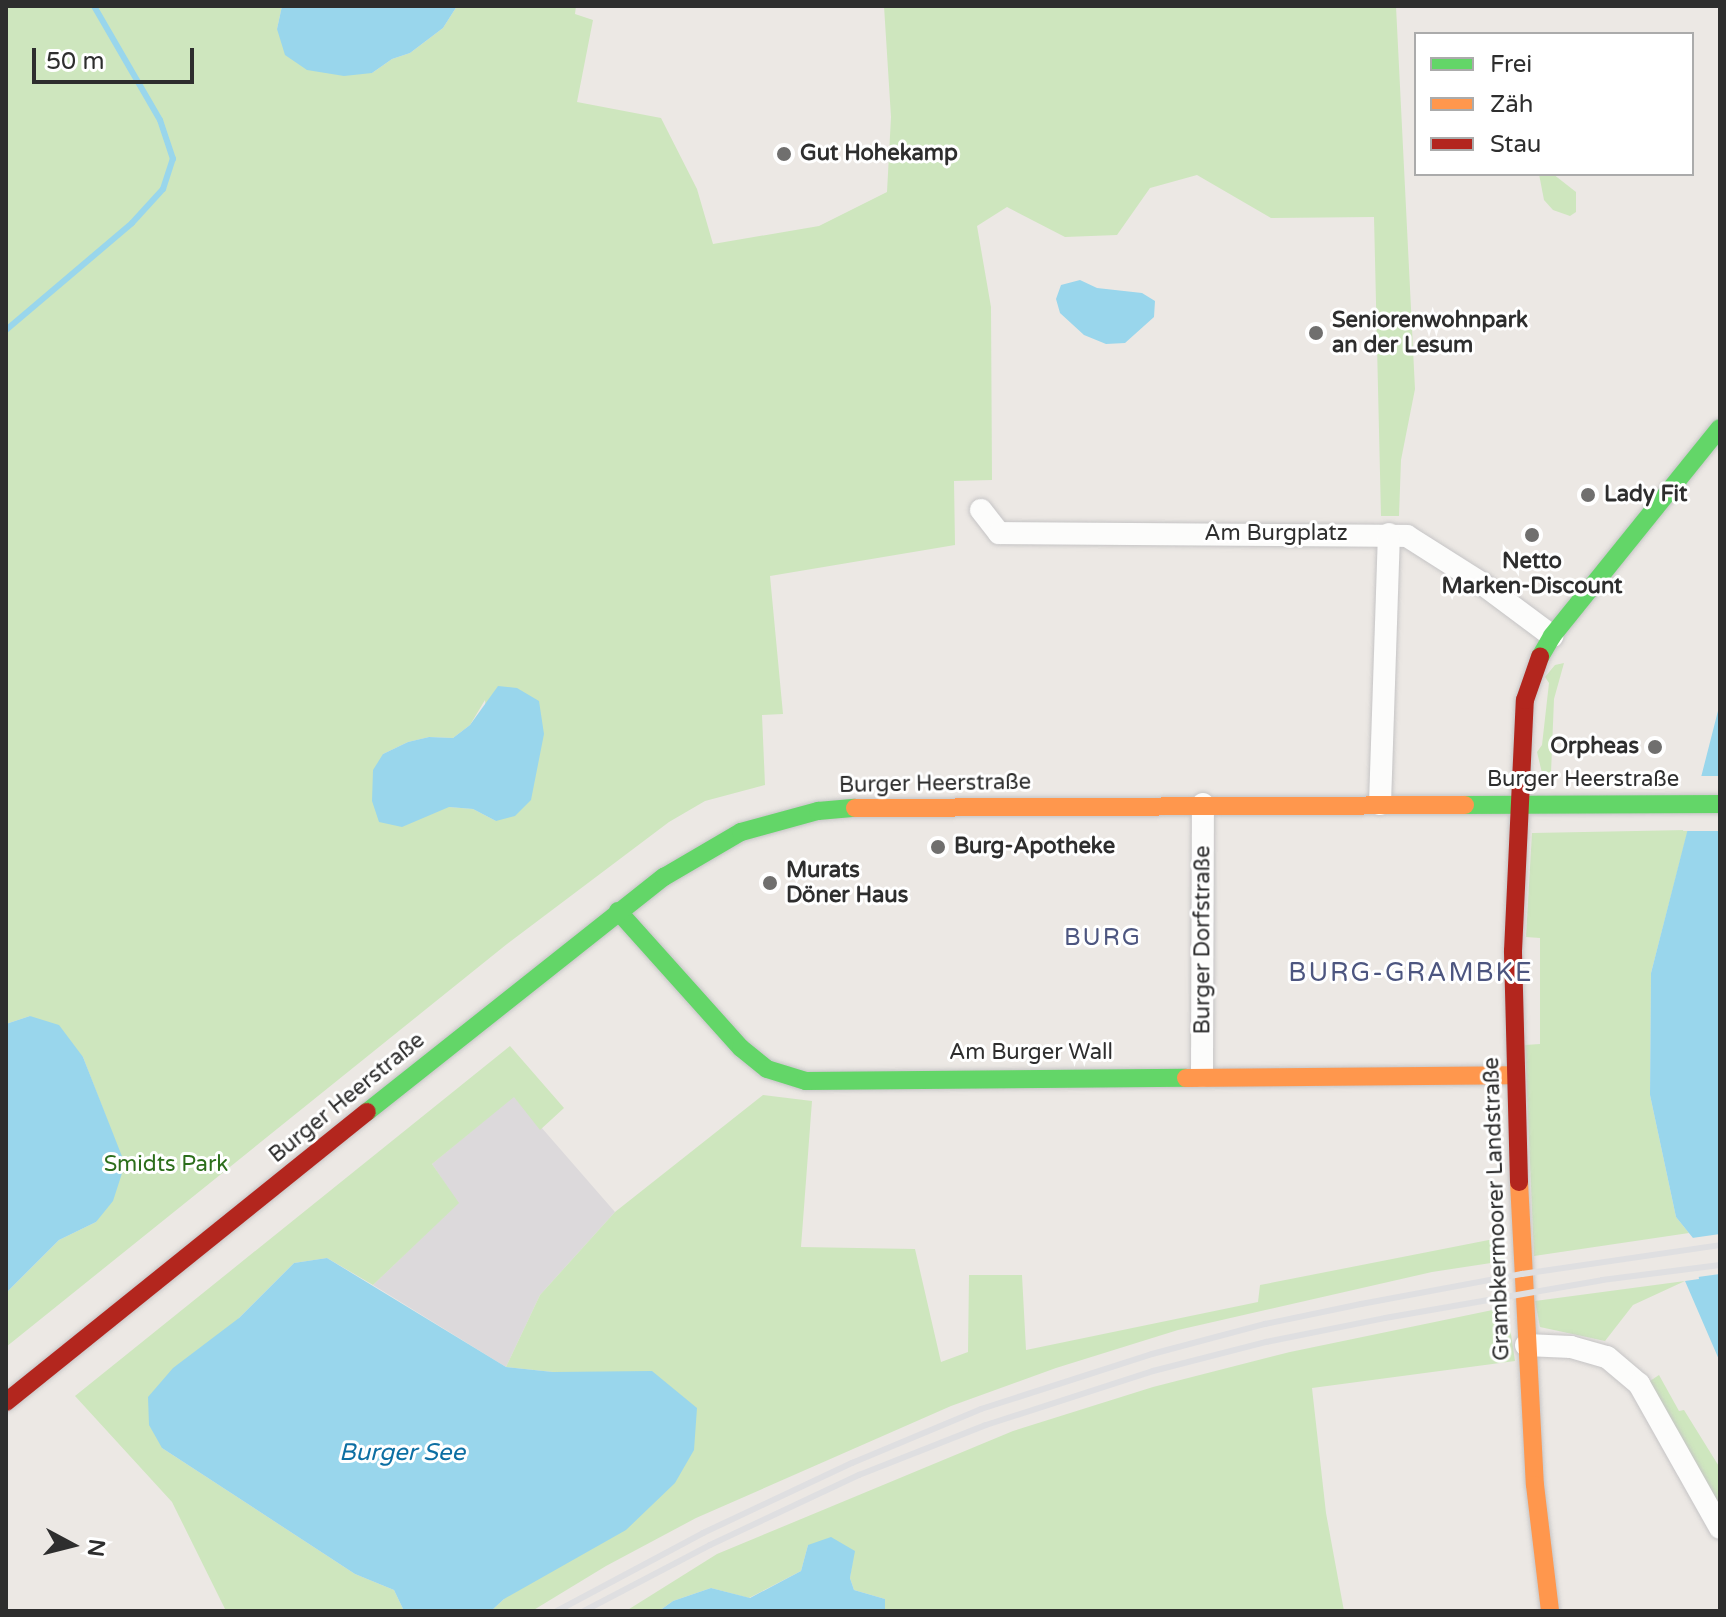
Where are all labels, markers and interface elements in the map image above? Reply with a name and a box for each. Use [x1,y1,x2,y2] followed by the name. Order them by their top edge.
[36,32,198,82] scale bar
[1414,32,1694,176] legend
[46,47,104,76] text: 50 m
[1490,50,1532,79] text: Frei
[1490,90,1533,119] text: Zäh
[1490,130,1541,159] text: Stau
[800,141,958,167] place label: Gut Hohekamp
[775,145,793,163] marker: Gut Hohekamp
[1332,307,1528,358] place label: Seniorenwohnpark an der Lesum
[1307,324,1325,342] marker: Seniorenwohnpark an der Lesum
[1604,482,1687,508] place label: Lady Fit
[1579,486,1597,504] marker: Lady Fit
[1204,521,1348,547] street label: Am Burgplatz
[1523,526,1541,544] marker: Netto Marken-Discount
[1442,548,1622,600] place label: Netto Marken-Discount
[1550,734,1639,760] place label: Orpheas
[1646,738,1664,756] marker: Orpheas
[1487,767,1679,793] street label: Burger Heerstraße
[839,769,1031,799] street label: Burger Heerstraße
[954,834,1115,860] place label: Burg-Apotheke
[929,838,947,856] marker: Burg-Apotheke
[1190,846,1216,1034] street label: Burger Dorfstraße
[786,857,908,908] place label: Murats Döner Haus
[761,874,779,892] marker: Murats Döner Haus
[1064,924,1142,952] district label: BURG
[1288,957,1534,989] district label: BURG-GRAMBKE
[264,1027,430,1169] street label: Burger Heerstraße
[949,1040,1113,1066] street label: Am Burger Wall
[1479,1057,1515,1361] street label: Grambkermoorer Landstraße
[104,1152,228,1178] park label: Smidts Park
[339,1439,465,1467] water label: Burger See
[32,1505,112,1585] north arrow
[82,1538,110,1558] text: N

